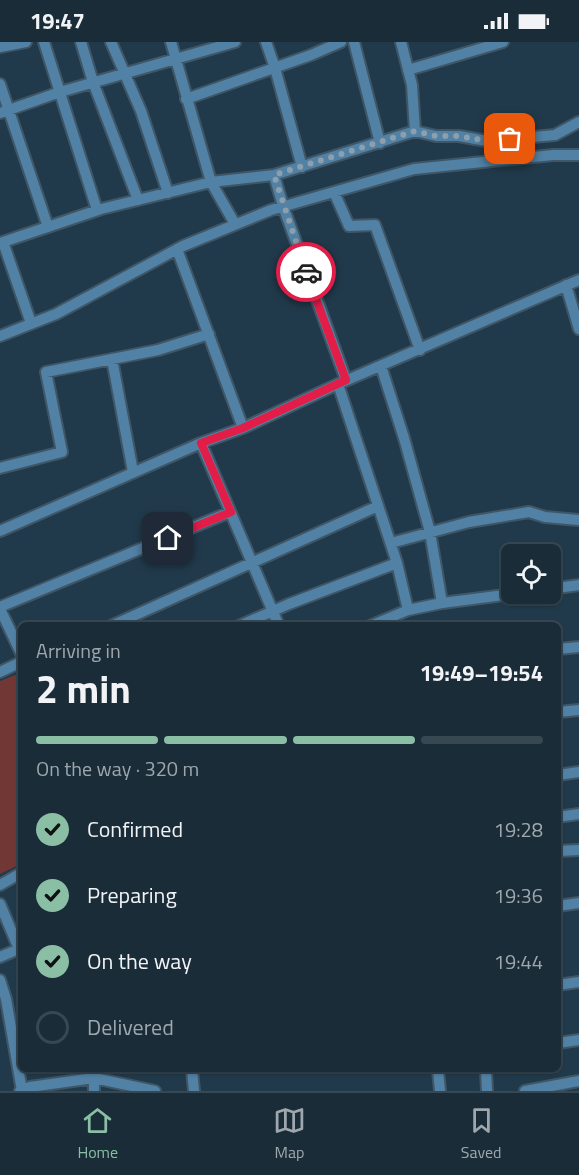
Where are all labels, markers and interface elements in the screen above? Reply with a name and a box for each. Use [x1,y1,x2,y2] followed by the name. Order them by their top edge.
[30,4,85,38] text: 19:47
[484,113,535,164] pin
[493,122,526,155] icon: bag
[276,242,336,302] courier
[290,256,323,289] icon: car
[142,512,193,563] pin
[151,521,184,554] icon: home
[501,544,561,604] map controls
[501,544,561,604] button: locate
[36,635,121,666] text: Arriving in
[420,656,543,690] text: 19:49–19:54
[36,659,131,718] text: 2 min
[36,753,199,784] text: On the way · 320 m
[87,812,183,846] text: Confirmed
[36,813,69,846] icon: check
[494,814,543,845] text: 19:28
[87,878,177,912] text: Preparing
[36,879,69,912] icon: check
[494,880,543,911] text: 19:36
[87,944,192,978] text: On the way
[36,945,69,978] icon: check
[494,946,543,977] text: 19:44
[87,1010,174,1044] text: Delivered
[77,1104,118,1164] tab: Home
[273,1104,306,1164] tab: Map
[461,1104,502,1164] tab: Saved

